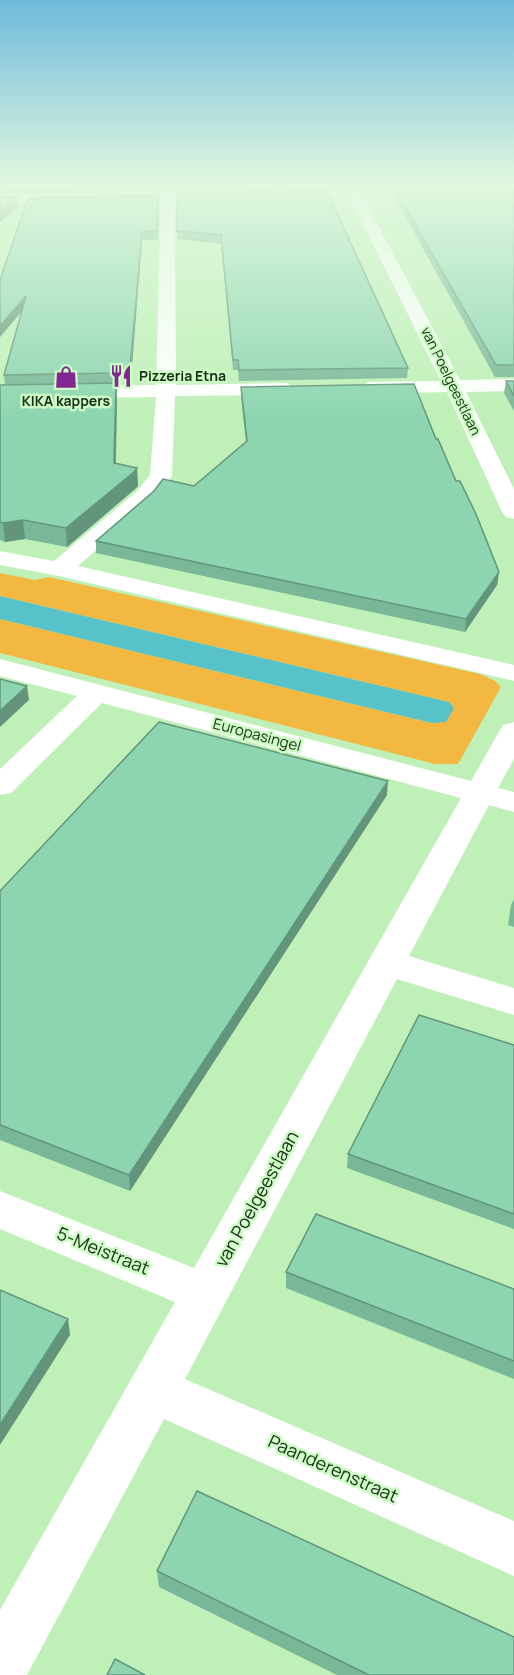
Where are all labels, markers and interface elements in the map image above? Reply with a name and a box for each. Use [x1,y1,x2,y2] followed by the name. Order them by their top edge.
[417,323,486,438] street label: van Poelgeestlaan
[108,363,134,389] restaurant icon: Pizzeria Etna
[53,364,79,390] shop icon: KIKA kappers
[139,366,226,385] place label: Pizzeria Etna
[22,391,111,410] place label: KIKA kappers
[211,713,303,756] street label: Europasingel
[209,1126,304,1271] street label: van Poelgeestlaan
[54,1221,153,1280] street label: 5-Meistraat
[265,1429,402,1507] street label: Paanderenstraat

